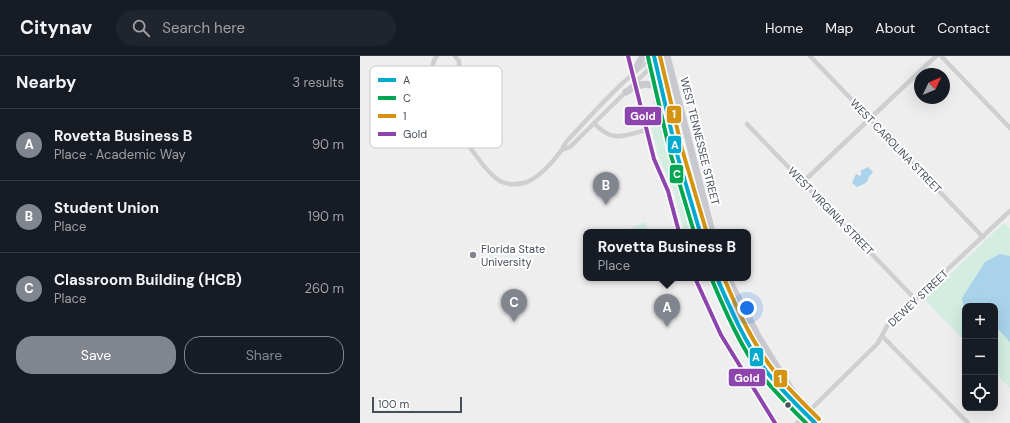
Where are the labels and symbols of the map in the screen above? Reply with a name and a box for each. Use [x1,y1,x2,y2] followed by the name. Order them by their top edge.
[370,66,502,148] legend
[914,68,950,104] north arrow
[403,73,410,87] text: A
[677,75,723,207] street label: WEST TENNESSEE STREET
[403,91,411,105] text: C
[847,96,945,196] street label: WEST CAROLINA STREET
[666,105,682,124] line badge: 1
[624,106,662,126] line badge: Gold
[672,107,676,121] text: 1
[403,109,406,123] text: 1
[630,109,656,123] text: Gold
[403,127,427,141] text: Gold
[667,135,682,154] line badge: A
[671,138,679,152] text: A
[669,164,684,184] line badge: C
[785,164,877,258] street label: WEST VIRGINIA STREET
[673,167,681,181] text: C
[593,172,619,205] pin: B
[481,242,545,269] place label: Florida State University
[468,250,478,260] marker: Florida State University
[885,266,951,330] street label: DEWEY STREET
[501,289,527,322] pin: C
[654,294,680,327] pin: A
[737,298,757,318] your location
[749,347,764,367] line badge: A
[752,350,760,364] text: A
[728,368,766,387] line badge: Gold
[773,369,788,388] line badge: 1
[734,371,760,385] text: Gold
[778,372,782,386] text: 1
[372,395,462,414] scale bar
[783,400,793,410] unlabelled marker

